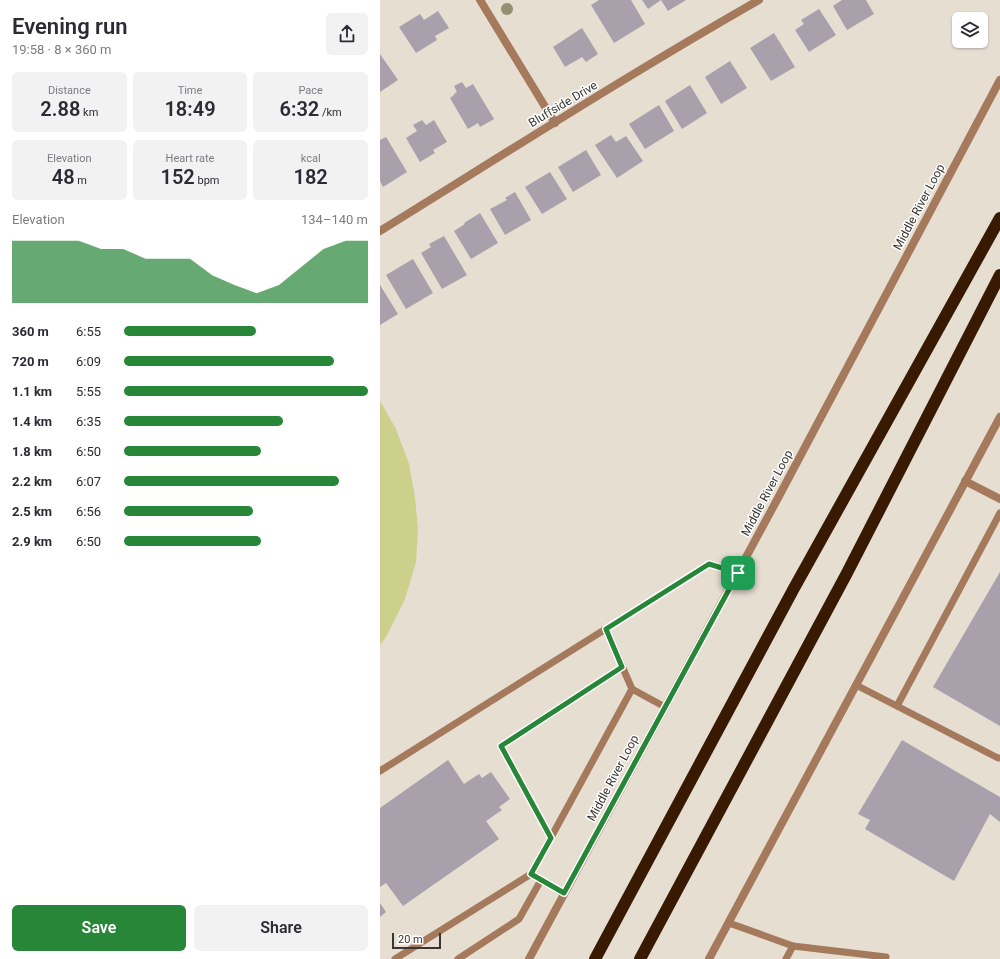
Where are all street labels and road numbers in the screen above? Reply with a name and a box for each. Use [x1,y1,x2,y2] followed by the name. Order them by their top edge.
[526,78,600,130] street label: Bluffside Drive
[890,161,948,252] street label: Middle River Loop
[738,447,796,538] street label: Middle River Loop
[584,732,642,823] street label: Middle River Loop

